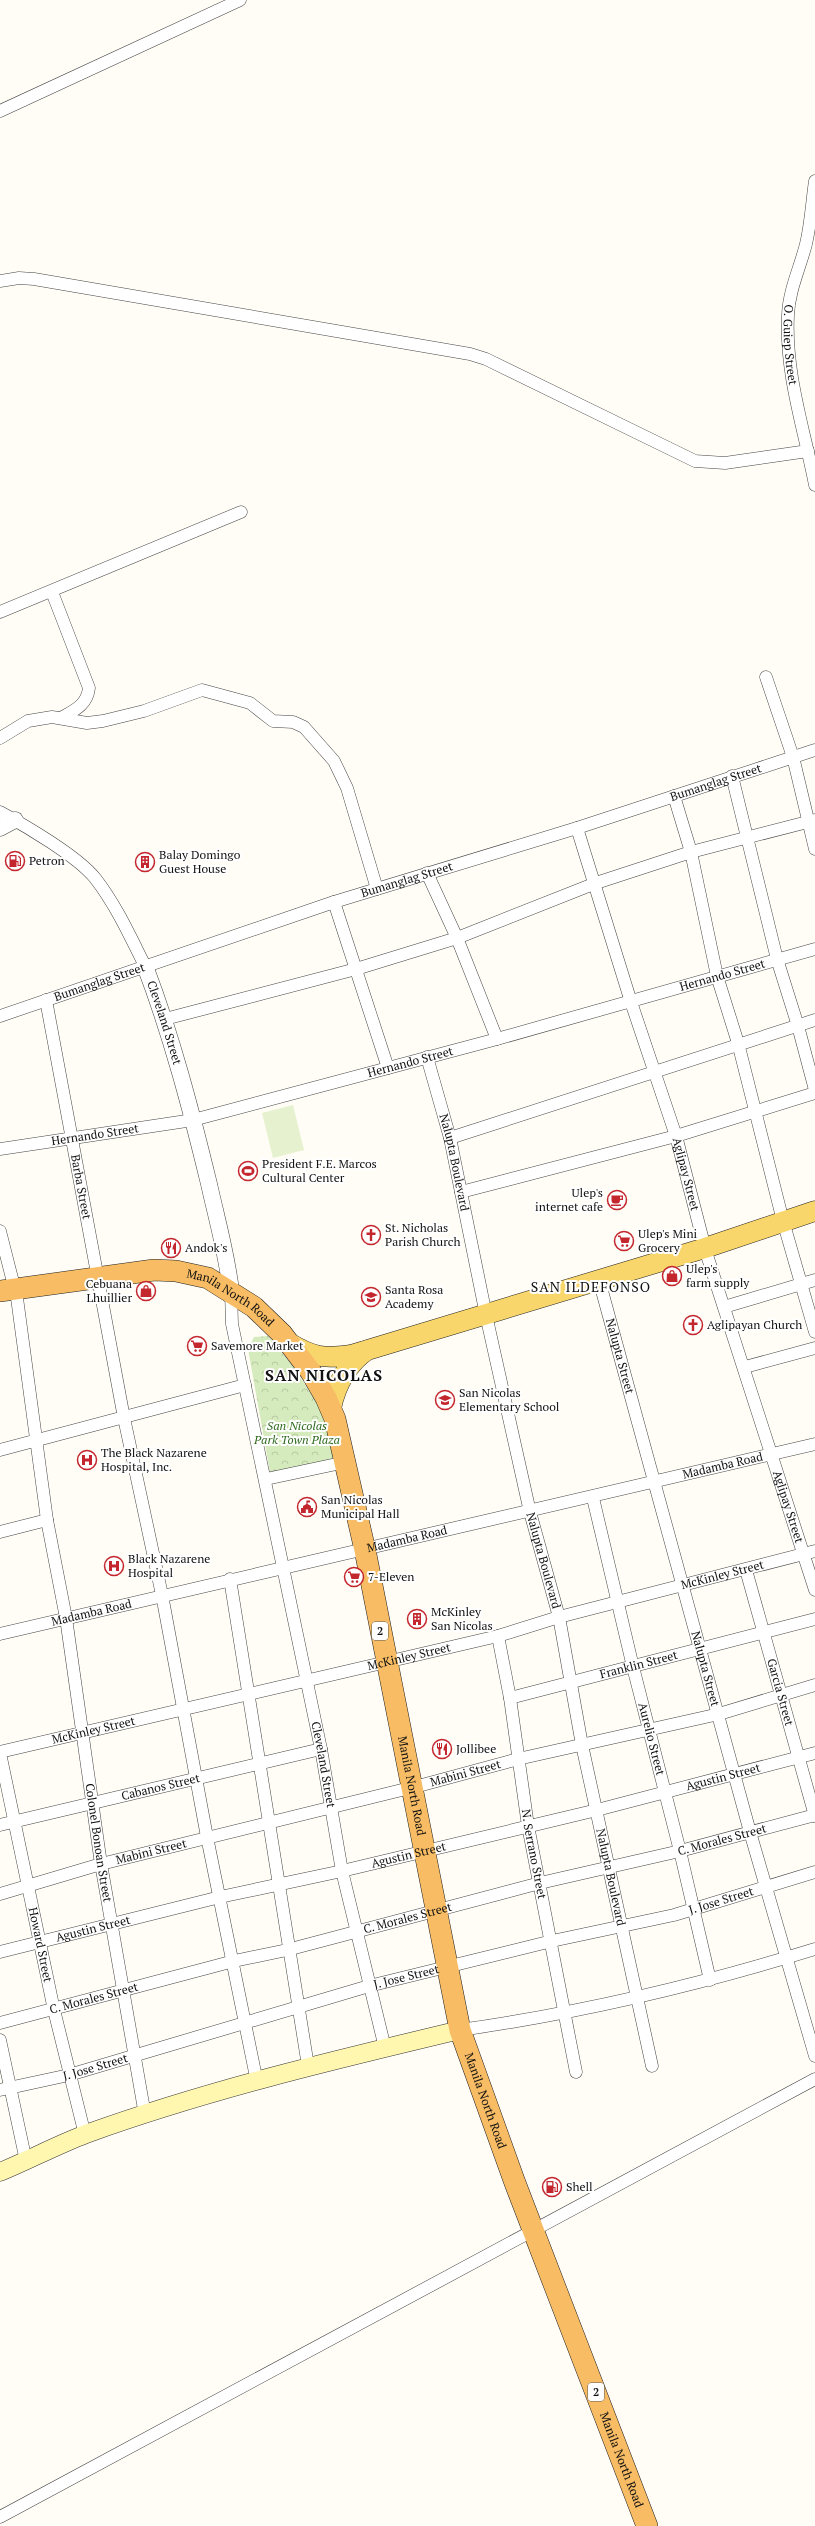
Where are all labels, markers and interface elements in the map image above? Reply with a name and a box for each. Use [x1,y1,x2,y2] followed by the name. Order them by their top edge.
[781,304,801,387] street label: O. Guiep Street
[668,760,764,804] street label: Bumanglag Street
[159,847,241,876] place label: Balay Domingo Guest House
[4,850,26,872] fuel station icon: Petron
[134,851,156,873] building icon: Balay Domingo Guest House
[29,853,65,868] place label: Petron
[359,858,455,900] street label: Bumanglag Street
[678,955,767,994] street label: Hernando Street
[52,959,147,1004] street label: Bumanglag Street
[144,979,186,1067] street label: Cleveland Street
[366,1043,455,1080] street label: Hernando Street
[436,1112,473,1213] street label: Nalupta Boulevard
[50,1120,140,1148] street label: Hernando Street
[670,1136,703,1213] street label: Aglipay Street
[68,1153,95,1221] street label: Barba Street
[262,1156,377,1185] place label: President F.E. Marcos Cultural Center
[237,1160,259,1182] sports icon: President F.E. Marcos Cultural Center
[535,1185,603,1214] place label: Ulep's internet cafe
[606,1189,628,1211] cafe icon: Ulep's internet cafe
[385,1220,460,1249] place label: St. Nicholas Parish Church
[360,1224,382,1246] church icon: St. Nicholas Parish Church
[638,1226,698,1255] place label: Ulep's Mini Grocery
[613,1230,635,1252] supermarket icon: Ulep's Mini Grocery
[160,1237,182,1259] restaurant icon: Andok's
[185,1240,227,1255] place label: Andok's
[686,1261,750,1290] place label: Ulep's farm supply
[661,1265,683,1287] shop icon: Ulep's farm supply
[185,1266,278,1330] street label: Manila North Road
[86,1276,132,1305] place label: Cebuana Lhuillier
[531,1277,651,1296] district label: SAN ILDEFONSO
[135,1280,157,1302] shop icon: Cebuana Lhuillier
[385,1282,443,1311] place label: Santa Rosa Academy
[360,1286,382,1308] school or university icon: Santa Rosa Academy
[682,1314,704,1336] church icon: Aglipayan Church
[603,1317,638,1396] street label: Nalupta Street
[707,1317,802,1332] place label: Aglipayan Church
[186,1335,208,1357] supermarket icon: Savemore Market
[211,1338,304,1353] place label: Savemore Market
[265,1364,383,1386] district label: SAN NICOLAS
[459,1385,560,1414] place label: San Nicolas Elementary School
[434,1389,456,1411] school or university icon: San Nicolas Elementary School
[253,1418,340,1447] park label: San Nicolas Park Town Plaza
[101,1445,207,1474] place label: The Black Nazarene Hospital, Inc.
[681,1448,764,1482] street label: Madamba Road
[76,1449,98,1471] hospital icon: The Black Nazarene Hospital, Inc.
[770,1468,807,1545] street label: Aglipay Street
[321,1492,400,1521] place label: San Nicolas Municipal Hall
[296,1496,318,1518] public building icon: San Nicolas Municipal Hall
[523,1511,564,1611] street label: Nalupta Boulevard
[365,1522,449,1555] street label: Madamba Road
[128,1551,210,1580] place label: Black Nazarene Hospital
[103,1555,125,1577] hospital icon: Black Nazarene Hospital
[679,1556,766,1592] street label: McKinley Street
[343,1566,365,1588] supermarket icon: 7-Eleven
[368,1569,414,1584] place label: 7-Eleven
[50,1595,133,1629] street label: Madamba Road
[431,1604,493,1633] place label: McKinley San Nicolas
[406,1608,428,1630] building icon: McKinley San Nicolas
[372,1622,388,1640] road number: 2
[688,1629,723,1708] street label: Nalupta Street
[366,1639,453,1673] street label: McKinley Street
[598,1647,680,1681] street label: Franklin Street
[764,1657,797,1728] street label: Garcia Street
[635,1701,669,1777] street label: Aurelio Street
[50,1713,137,1747] street label: McKinley Street
[308,1720,339,1809] street label: Cleveland Street
[395,1735,429,1837] street label: Manila North Road
[431,1738,453,1760] restaurant icon: Jollibee
[456,1741,496,1756] place label: Jollibee
[428,1756,503,1789] street label: Mabini Street
[684,1760,762,1793] street label: Agustin Street
[120,1770,202,1803] street label: Cabanos Street
[83,1782,116,1904] street label: Colonel Bonoan Street
[519,1808,550,1901] street label: N. Serrano Street
[676,1820,768,1858] street label: C. Morales Street
[593,1827,629,1928] street label: Nalupta Boulevard
[114,1835,188,1867] street label: Mabini Street
[370,1838,448,1871] street label: Agustin Street
[687,1883,756,1917] street label: J. Jose Street
[362,1899,454,1936] street label: C. Morales Street
[26,1906,56,1984] street label: Howard Street
[54,1912,132,1945] street label: Agustin Street
[372,1961,441,1992] street label: J. Jose Street
[48,1979,140,2017] street label: C. Morales Street
[61,2050,130,2083] street label: J. Jose Street
[462,2050,510,2151] street label: Manila North Road
[541,2176,563,2198] fuel station icon: Shell
[566,2179,593,2194] place label: Shell
[588,2383,604,2401] road number: 2
[597,2410,647,2510] street label: Manila North Road

